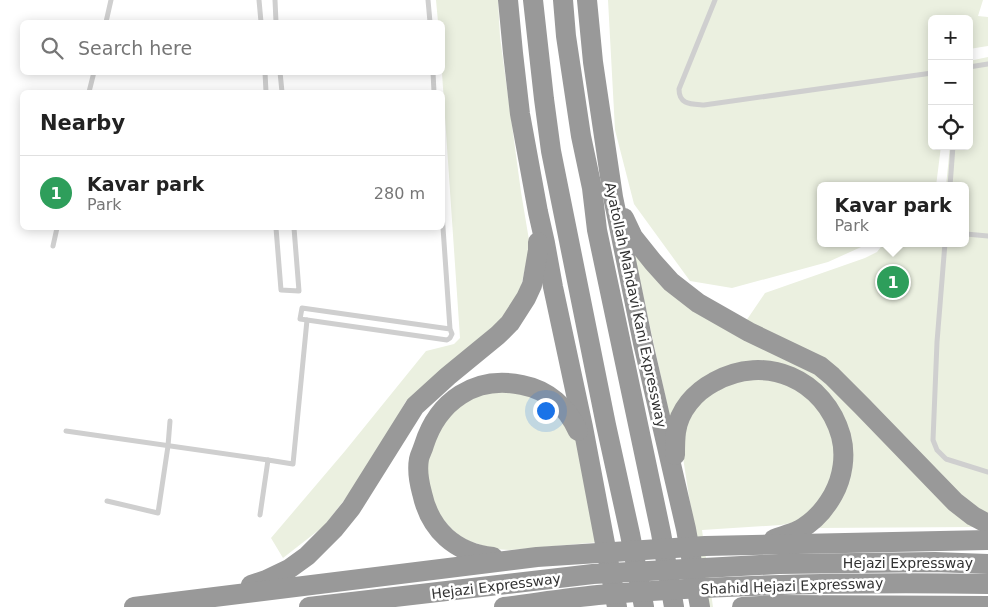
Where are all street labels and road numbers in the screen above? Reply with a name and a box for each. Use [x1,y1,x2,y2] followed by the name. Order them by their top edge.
[602,181,670,429] street label: Ayatollah Mahdavi Kani Expressway
[843,555,973,571] street label: Hejazi Expressway
[430,570,562,602] street label: Hejazi Expressway
[700,575,884,597] street label: Shahid Hejazi Expressway

